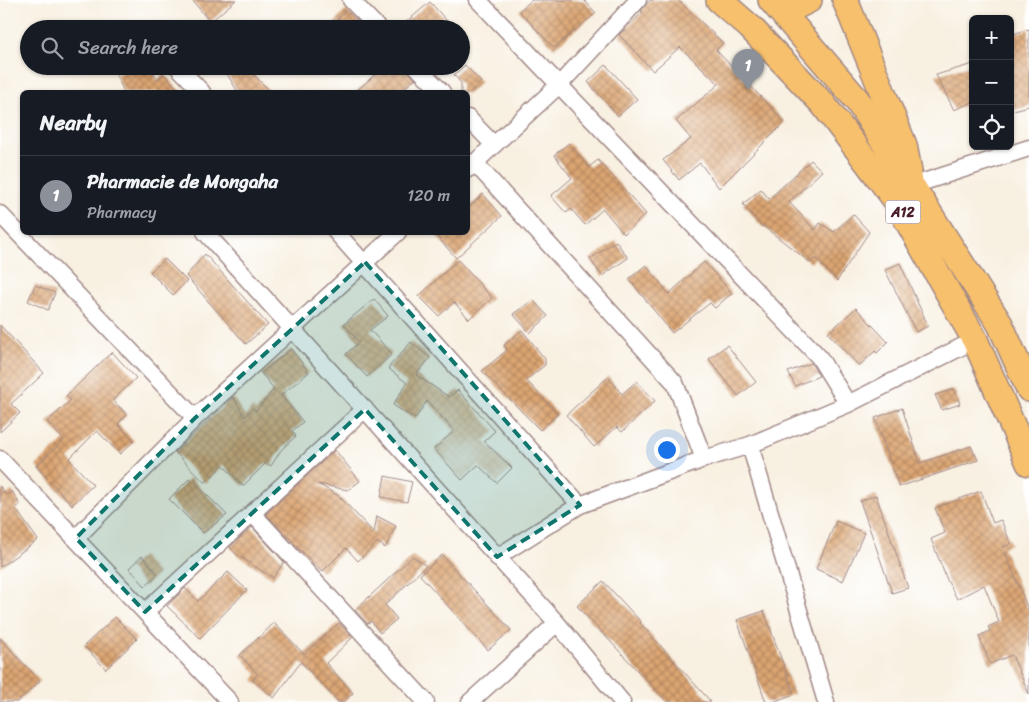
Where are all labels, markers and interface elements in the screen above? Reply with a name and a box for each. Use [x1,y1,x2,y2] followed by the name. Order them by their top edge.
[969,15,1014,150] map controls
[969,15,1014,60] button: +
[20,20,470,75] search box
[78,31,178,64] text: Search here
[38,34,66,62] icon: search
[732,49,764,90] pin: 1
[969,60,1014,105] button: −
[40,104,106,142] text: Nearby
[969,105,1014,150] button: locate
[87,165,278,198] text: Pharmacie de Mongaha
[53,181,59,210] text: 1
[407,181,450,210] text: 120 m
[87,198,156,227] text: Pharmacy
[886,200,920,223] road number: A12
[654,437,680,463] your location

